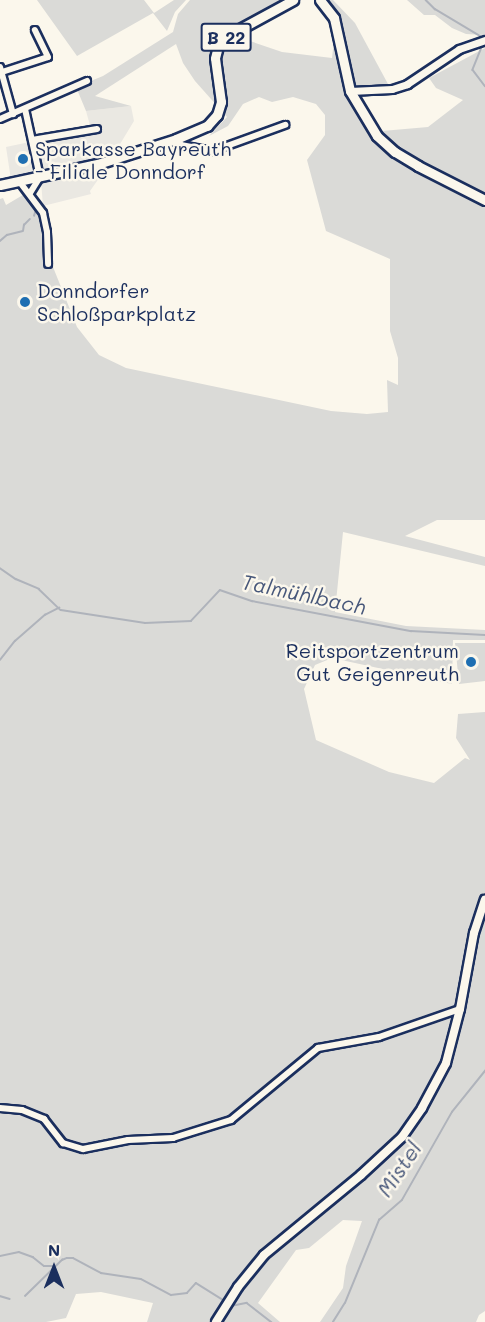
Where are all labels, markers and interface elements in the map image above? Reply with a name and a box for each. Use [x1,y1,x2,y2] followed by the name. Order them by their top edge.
[200,22,252,52] road number: B 22
[35,136,231,183] place label: Sparkasse Bayreuth - Filiale Donndorf
[16,152,30,166] marker: Sparkasse Bayreuth - Filiale Donndorf
[37,278,196,325] place label: Donndorfer Schloßparkplatz
[18,295,32,309] marker: Donndorfer Schloßparkplatz
[240,569,368,619] water label: Talmühlbach
[286,638,459,685] place label: Reitsportzentrum Gut Geigenreuth
[464,655,478,669] marker: Reitsportzentrum Gut Geigenreuth
[372,1137,426,1201] water label: Mistel
[24,1238,84,1298] north arrow
[48,1239,60,1260] text: N

